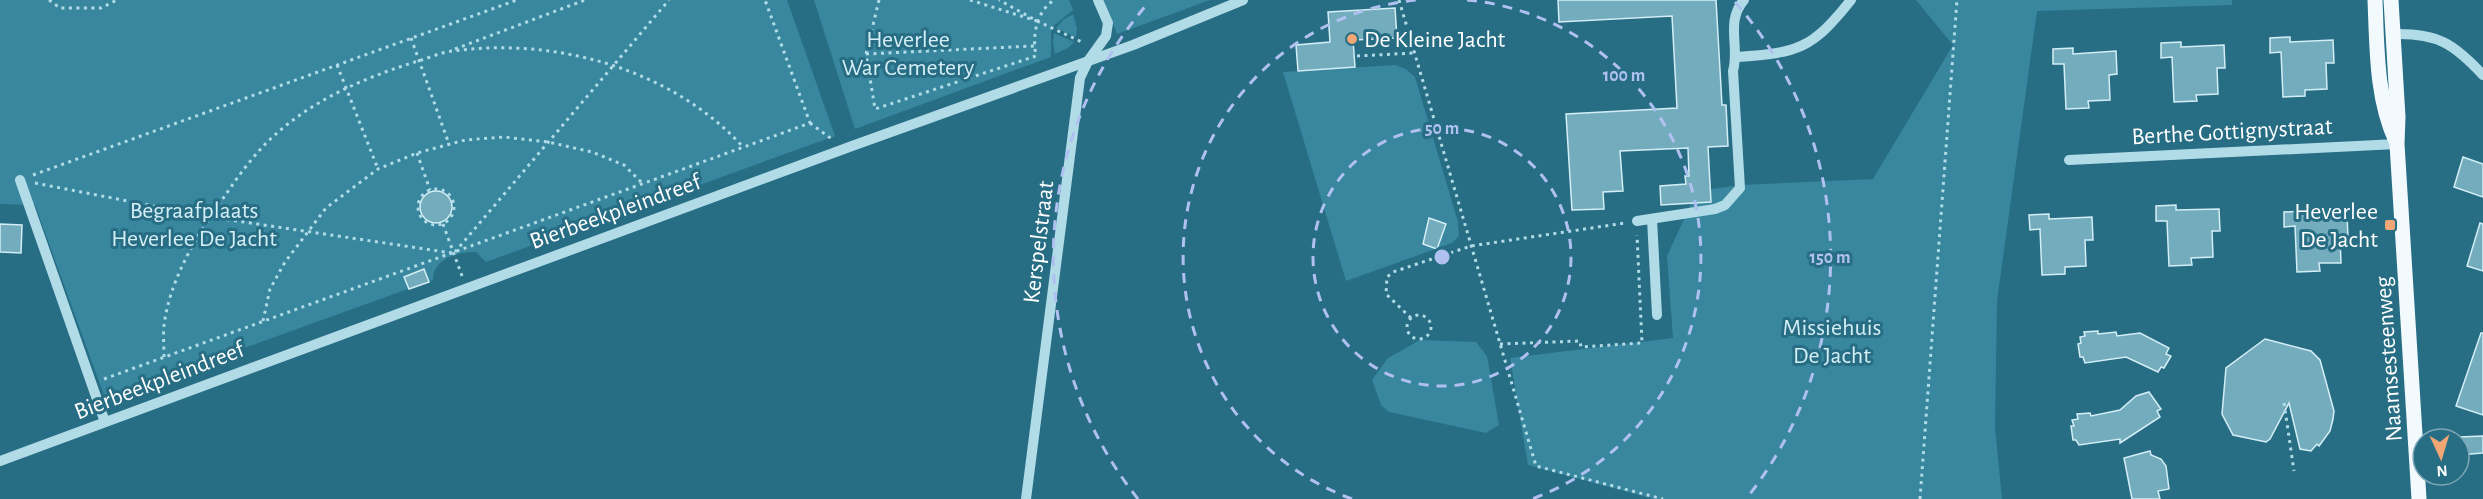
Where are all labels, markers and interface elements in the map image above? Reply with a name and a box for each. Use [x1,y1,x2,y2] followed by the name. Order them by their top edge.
[842,28,974,80] park label: Heverlee War Cemetery
[1364,28,1506,52] place label: De Kleine Jacht
[1345,32,1359,46] marker: De Kleine Jacht
[1603,67,1645,85] text: 100 m
[2131,115,2333,149] street label: Berthe Gottignystraat
[1425,120,1459,138] text: 50 m
[527,169,706,254] street label: Bierbeekpleindreef
[1020,179,1058,305] street label: Kerspelstraat
[111,199,277,251] park label: Begraafplaats Heverlee De Jacht
[2294,200,2378,252] place label: Heverlee De Jacht
[2383,218,2397,232] marker: Heverlee De Jacht
[1432,247,1452,267] centre of rings
[1810,249,1850,267] text: 150 m
[2371,275,2407,442] street label: Naamsesteenweg
[1783,316,1881,368] park label: Missiehuis De Jacht
[71,337,249,424] street label: Bierbeekpleindreef
[2411,427,2471,487] north arrow
[2436,463,2448,479] text: N

